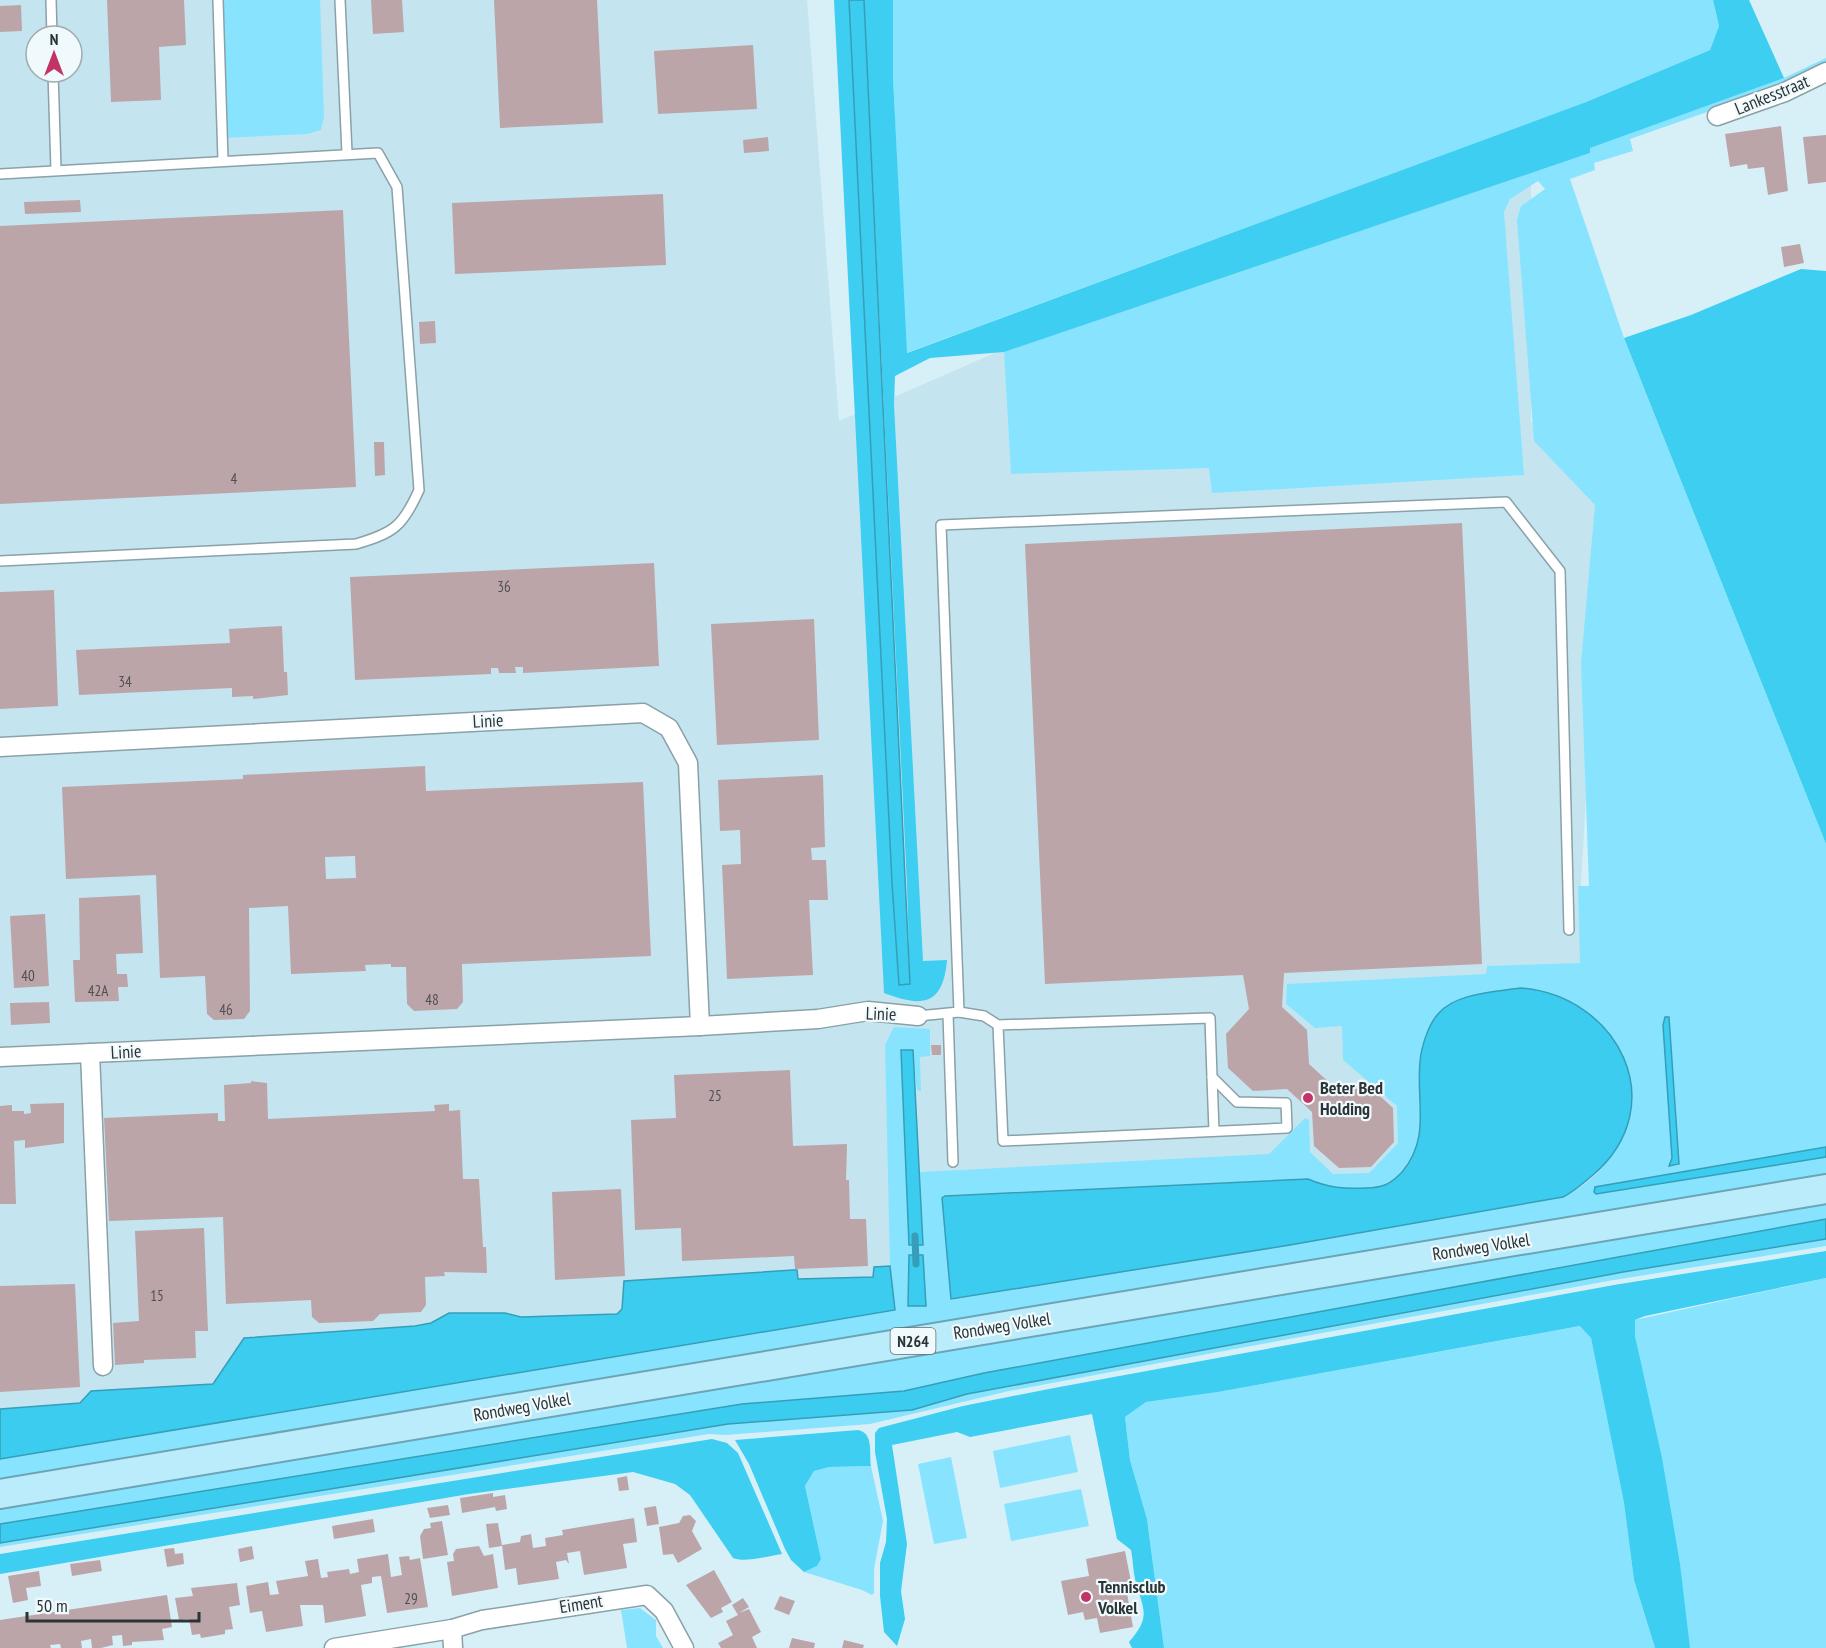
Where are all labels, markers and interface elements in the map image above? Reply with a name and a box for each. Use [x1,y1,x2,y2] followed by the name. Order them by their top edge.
[24,24,84,84] north arrow
[50,29,58,49] text: N
[1731,69,1812,120] street label: Lankesstraat
[231,469,238,488] house number: 4
[497,577,511,596] house number: 36
[118,672,132,691] house number: 34
[472,708,504,733] street label: Linie
[21,966,35,985] house number: 40
[88,981,109,1000] house number: 42A
[425,990,439,1009] house number: 48
[219,1000,233,1019] house number: 46
[865,1001,897,1026] street label: Linie
[110,1039,142,1064] street label: Linie
[1320,1076,1383,1120] place label: Beter Bed Holding
[708,1086,722,1105] house number: 25
[1301,1091,1315,1105] marker: Beter Bed Holding
[1431,1227,1532,1266] street label: Rondweg Volkel
[150,1286,164,1305] house number: 15
[952,1306,1053,1345] street label: Rondweg Volkel
[890,1328,936,1354] road number: N264
[472,1387,573,1426] street label: Rondweg Volkel
[1097,1575,1166,1619] place label: Tennisclub Volkel
[27,1585,200,1623] scale bar
[404,1589,418,1608] house number: 29
[558,1589,604,1618] street label: Eiment
[1079,1590,1093,1604] marker: Tennisclub Volkel
[36,1594,68,1617] text: 50 m

